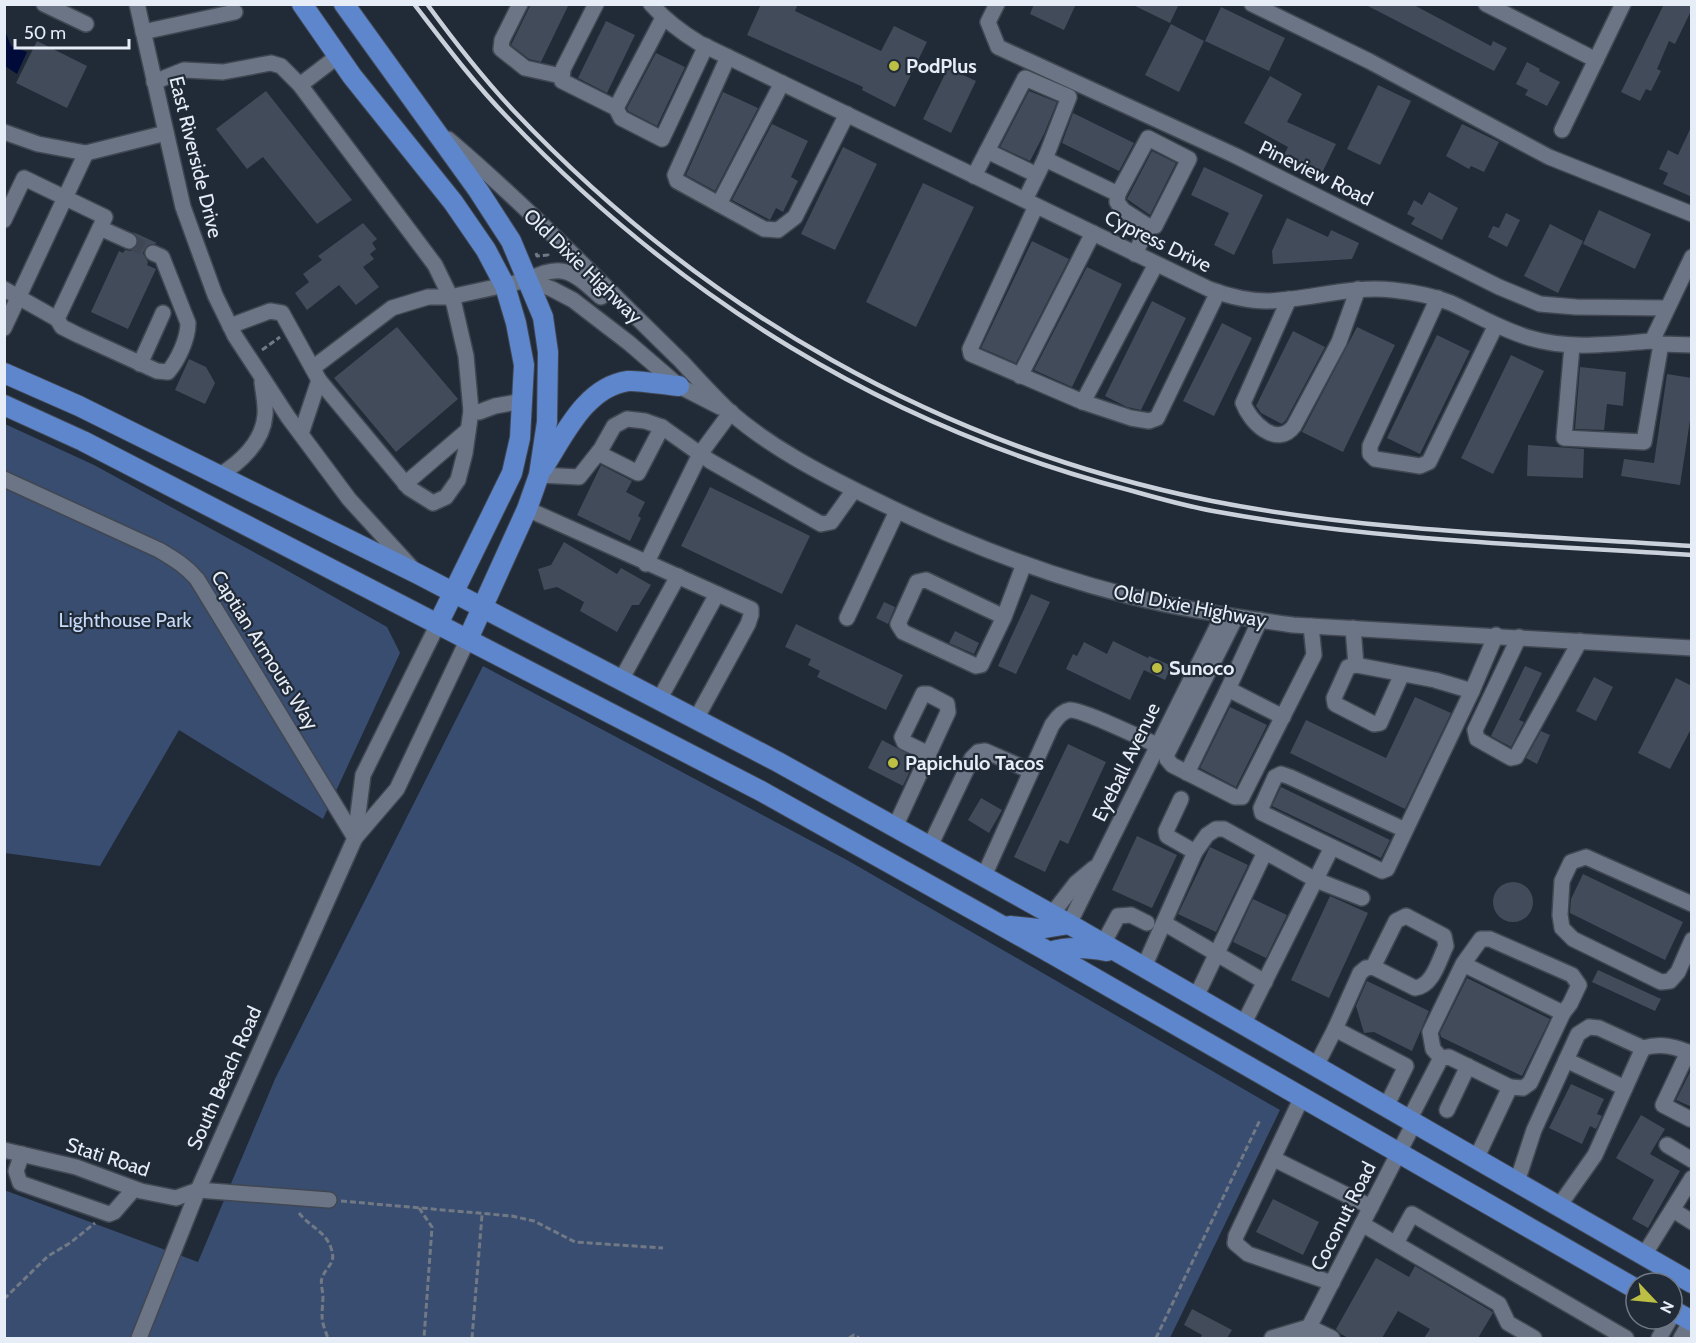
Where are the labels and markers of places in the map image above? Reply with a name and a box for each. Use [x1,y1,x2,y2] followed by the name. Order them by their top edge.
[906,54,977,78] place label: PodPlus
[887,59,901,73] marker: PodPlus
[1169,656,1234,680] place label: Sunoco
[1150,661,1164,675] marker: Sunoco
[905,751,1044,775] place label: Papichulo Tacos
[886,756,900,770] marker: Papichulo Tacos

